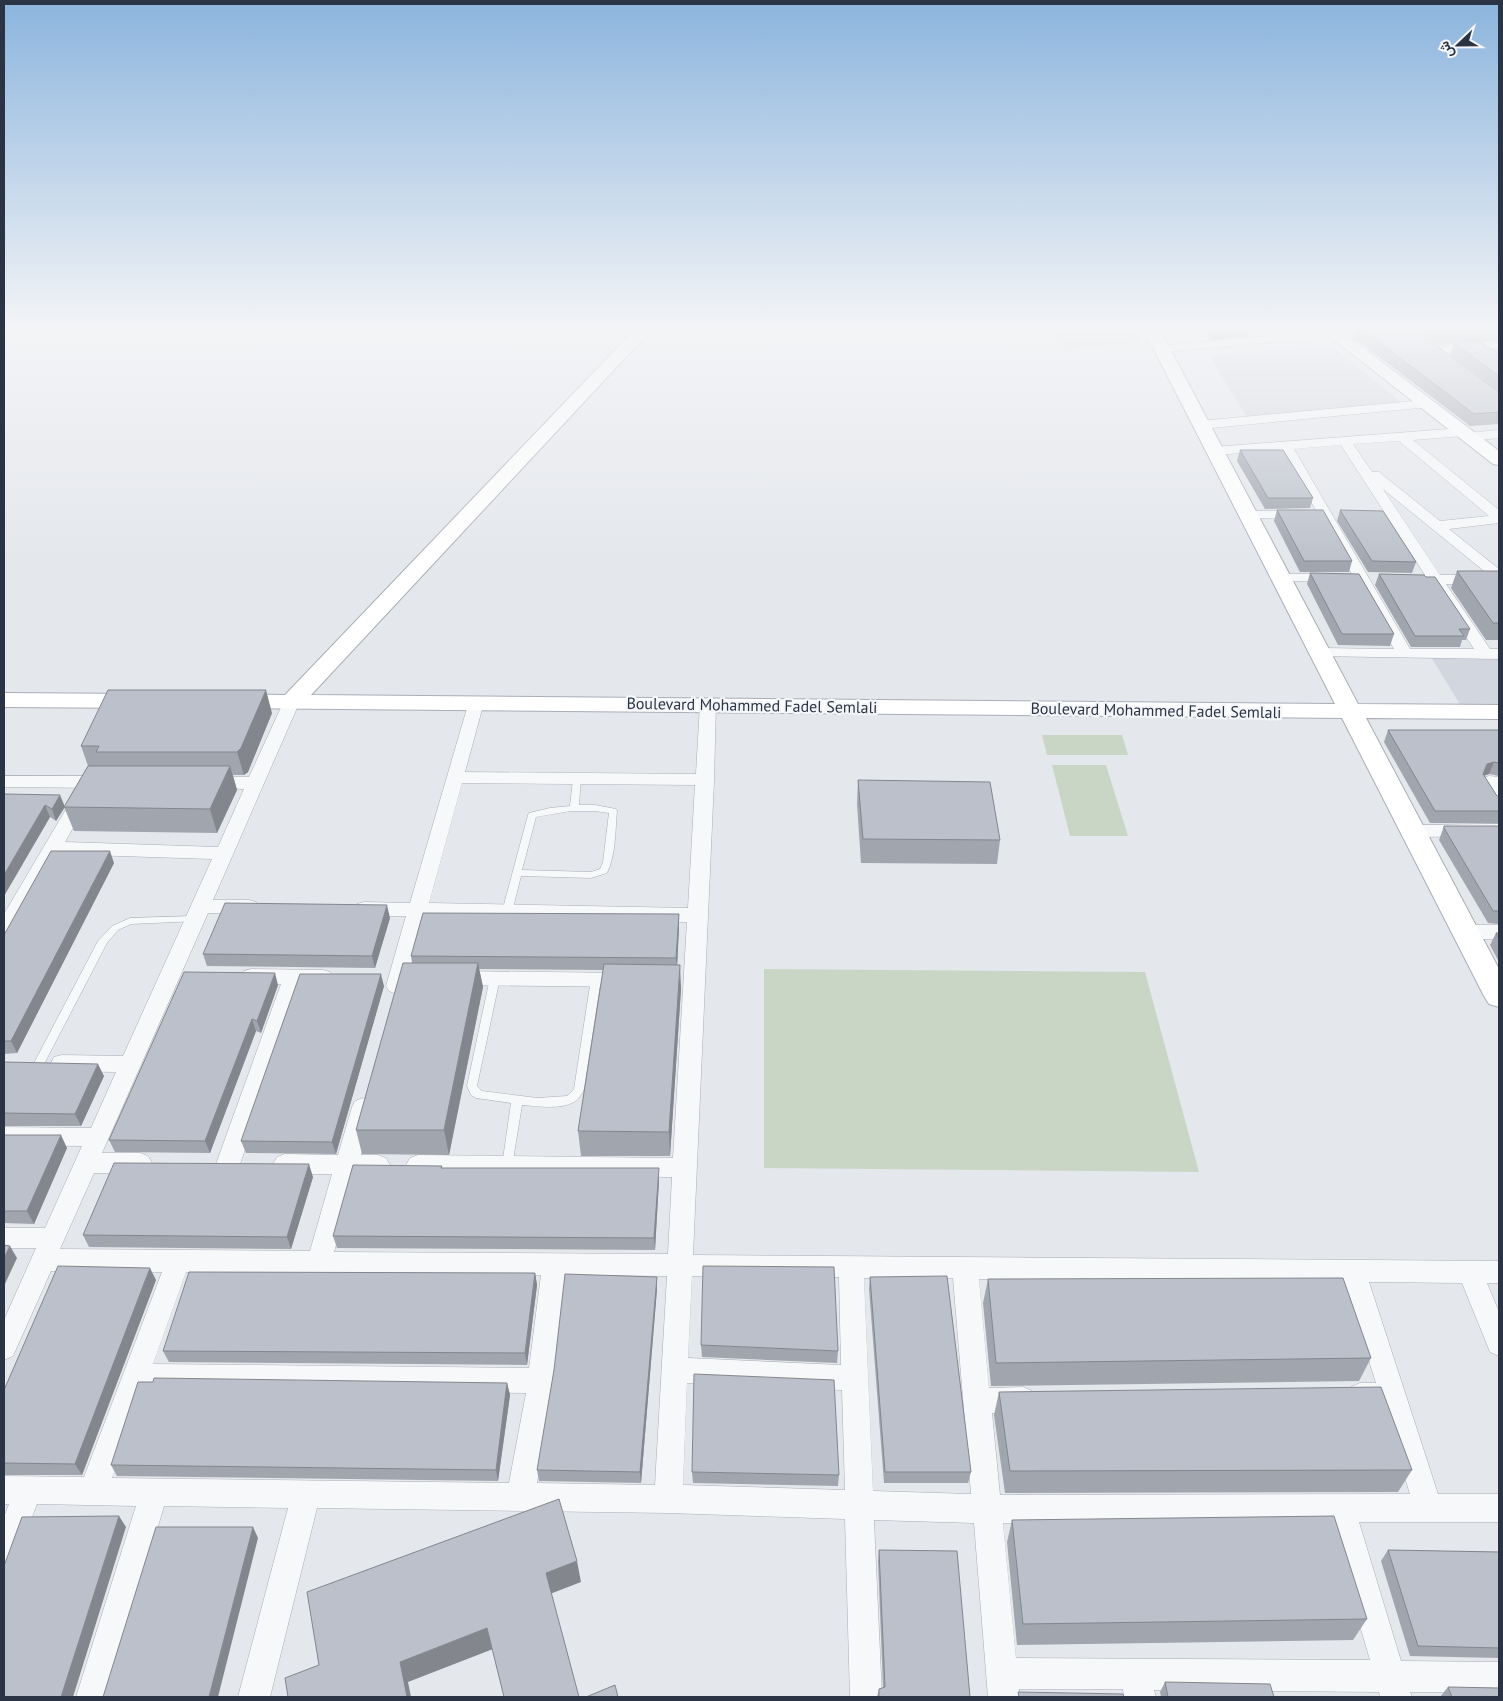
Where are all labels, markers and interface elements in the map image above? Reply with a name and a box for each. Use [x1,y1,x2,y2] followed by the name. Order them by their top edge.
[1433,20,1483,70] north arrow
[1434,39,1457,61] text: ش
[626,693,878,717] street label: Boulevard Mohammed Fadel Semlali
[1030,698,1282,722] street label: Boulevard Mohammed Fadel Semlali

